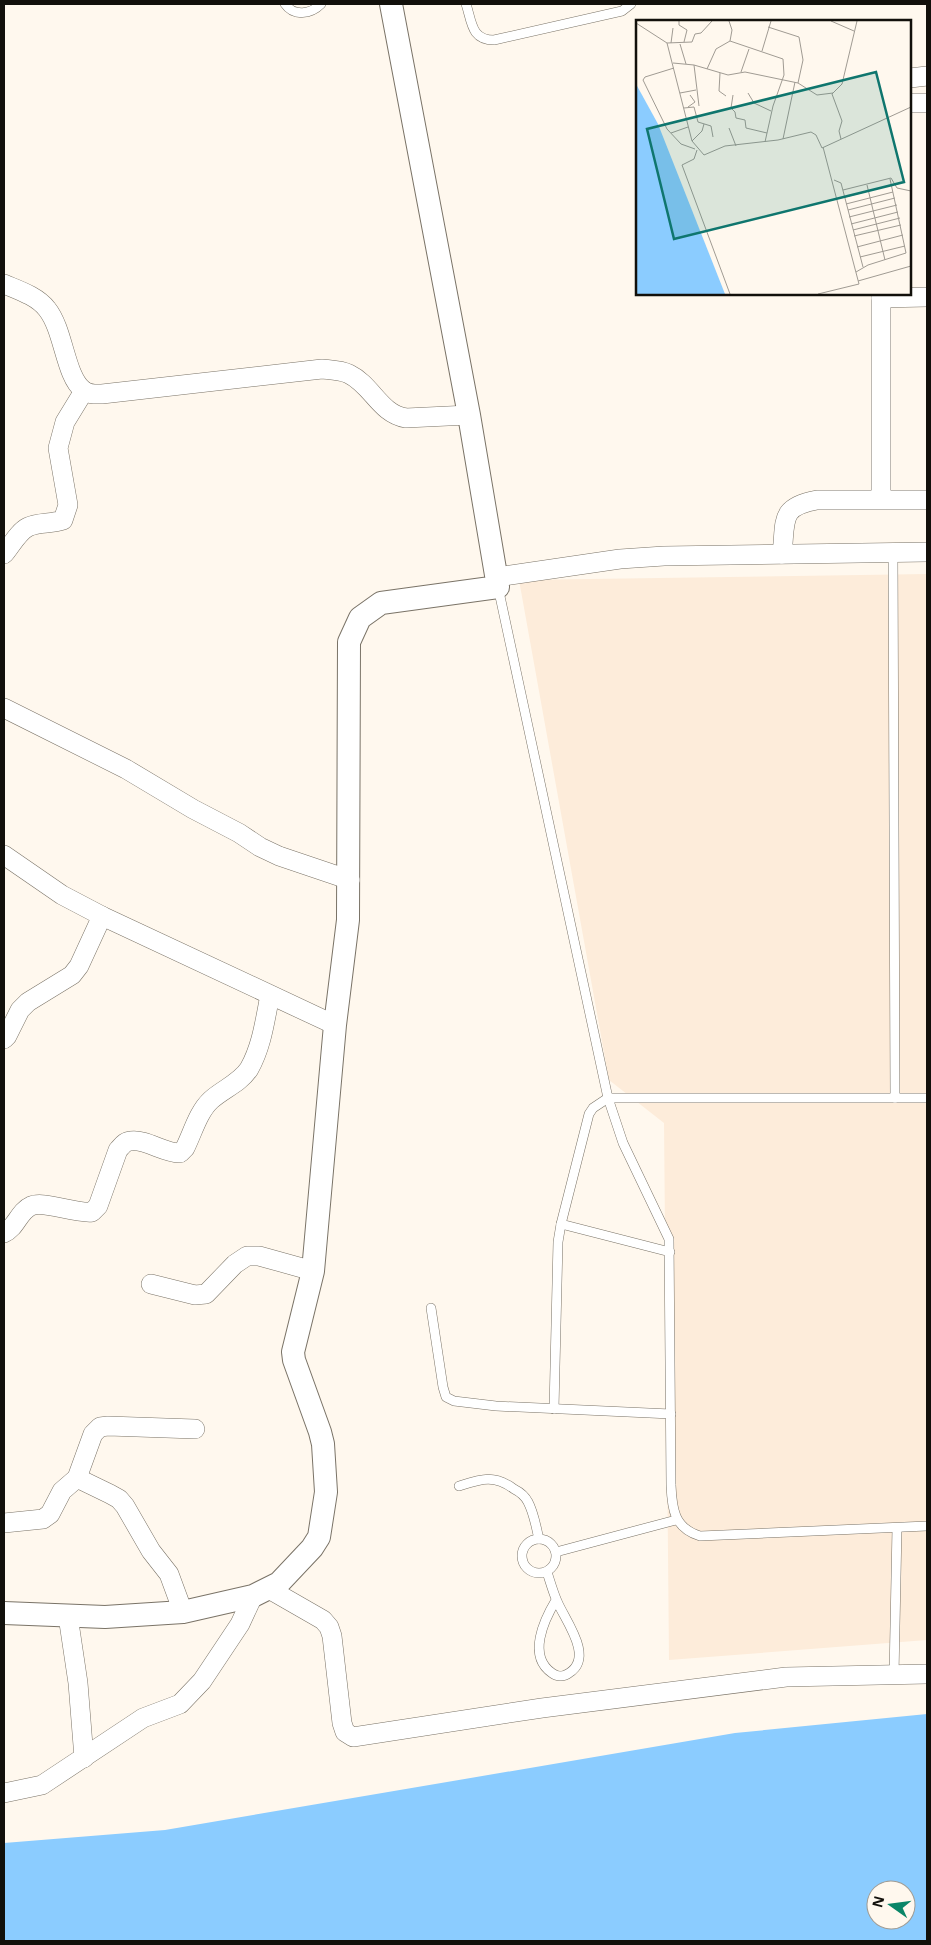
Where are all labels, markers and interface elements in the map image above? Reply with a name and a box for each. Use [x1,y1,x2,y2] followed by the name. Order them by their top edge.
[636,20,911,295] inset map
[866,1880,916,1930] north arrow
[867,1894,888,1910] text: N

